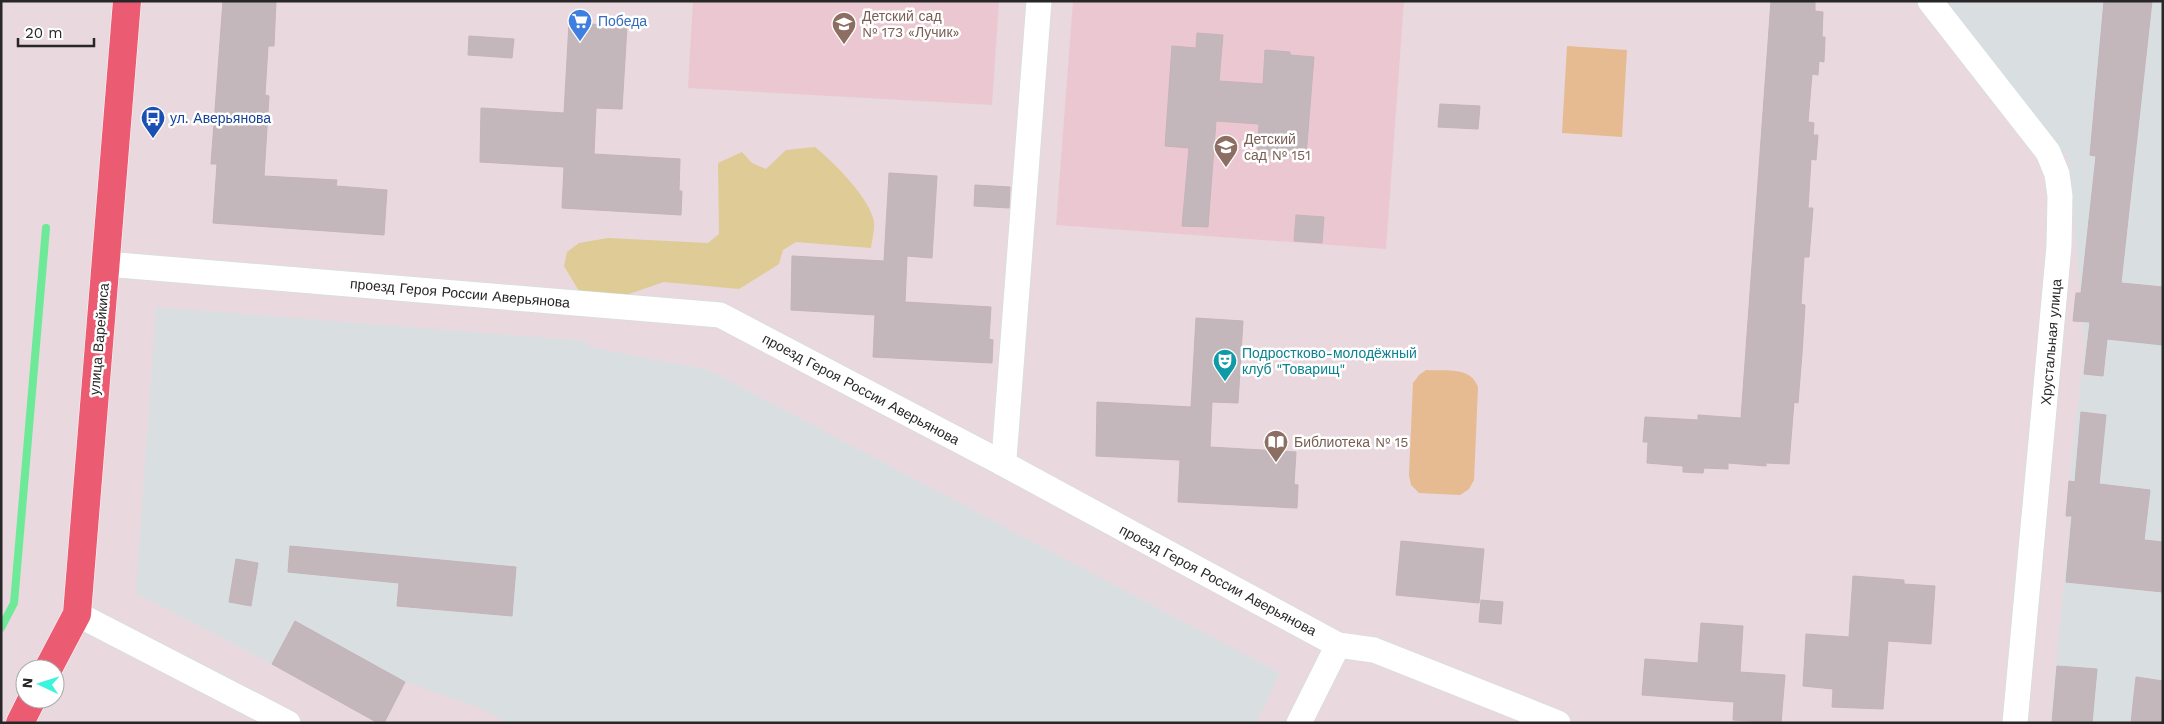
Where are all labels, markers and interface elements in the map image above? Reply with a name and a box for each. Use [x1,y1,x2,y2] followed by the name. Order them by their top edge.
[567,8,593,42] supermarket icon: Победа
[862,8,960,40] place label: Детский сад № 173 «Лучик»
[831,11,857,45] school or university icon: Детский сад № 173 «Лучик»
[598,13,647,29] place label: Победа
[18,15,94,47] scale bar
[25,24,63,42] text: 20 m
[140,105,166,139] bus stop icon: ул. Аверьянова
[170,110,271,126] place label: ул. Аверьянова
[1244,131,1311,163] place label: Детский сад № 151
[1213,134,1239,168] school or university icon: Детский сад № 151
[349,275,571,311] street label: проезд Героя России Аверьянова
[2038,278,2065,406] street label: Хрустальная улица
[86,282,112,396] street label: улица Варейкиса
[760,330,962,448] street label: проезд Героя России Аверьянова
[1242,345,1417,377] place label: Подростково-молодёжный клуб "Товарищ"
[1212,348,1238,382] theatre icon: Подростково-молодёжный клуб "Товарищ"
[1263,429,1289,463] library icon: Библиотека № 15
[1294,434,1408,450] place label: Библиотека № 15
[1117,521,1319,639] street label: проезд Героя России Аверьянова
[15,659,65,709] north arrow
[19,677,35,689] text: N

